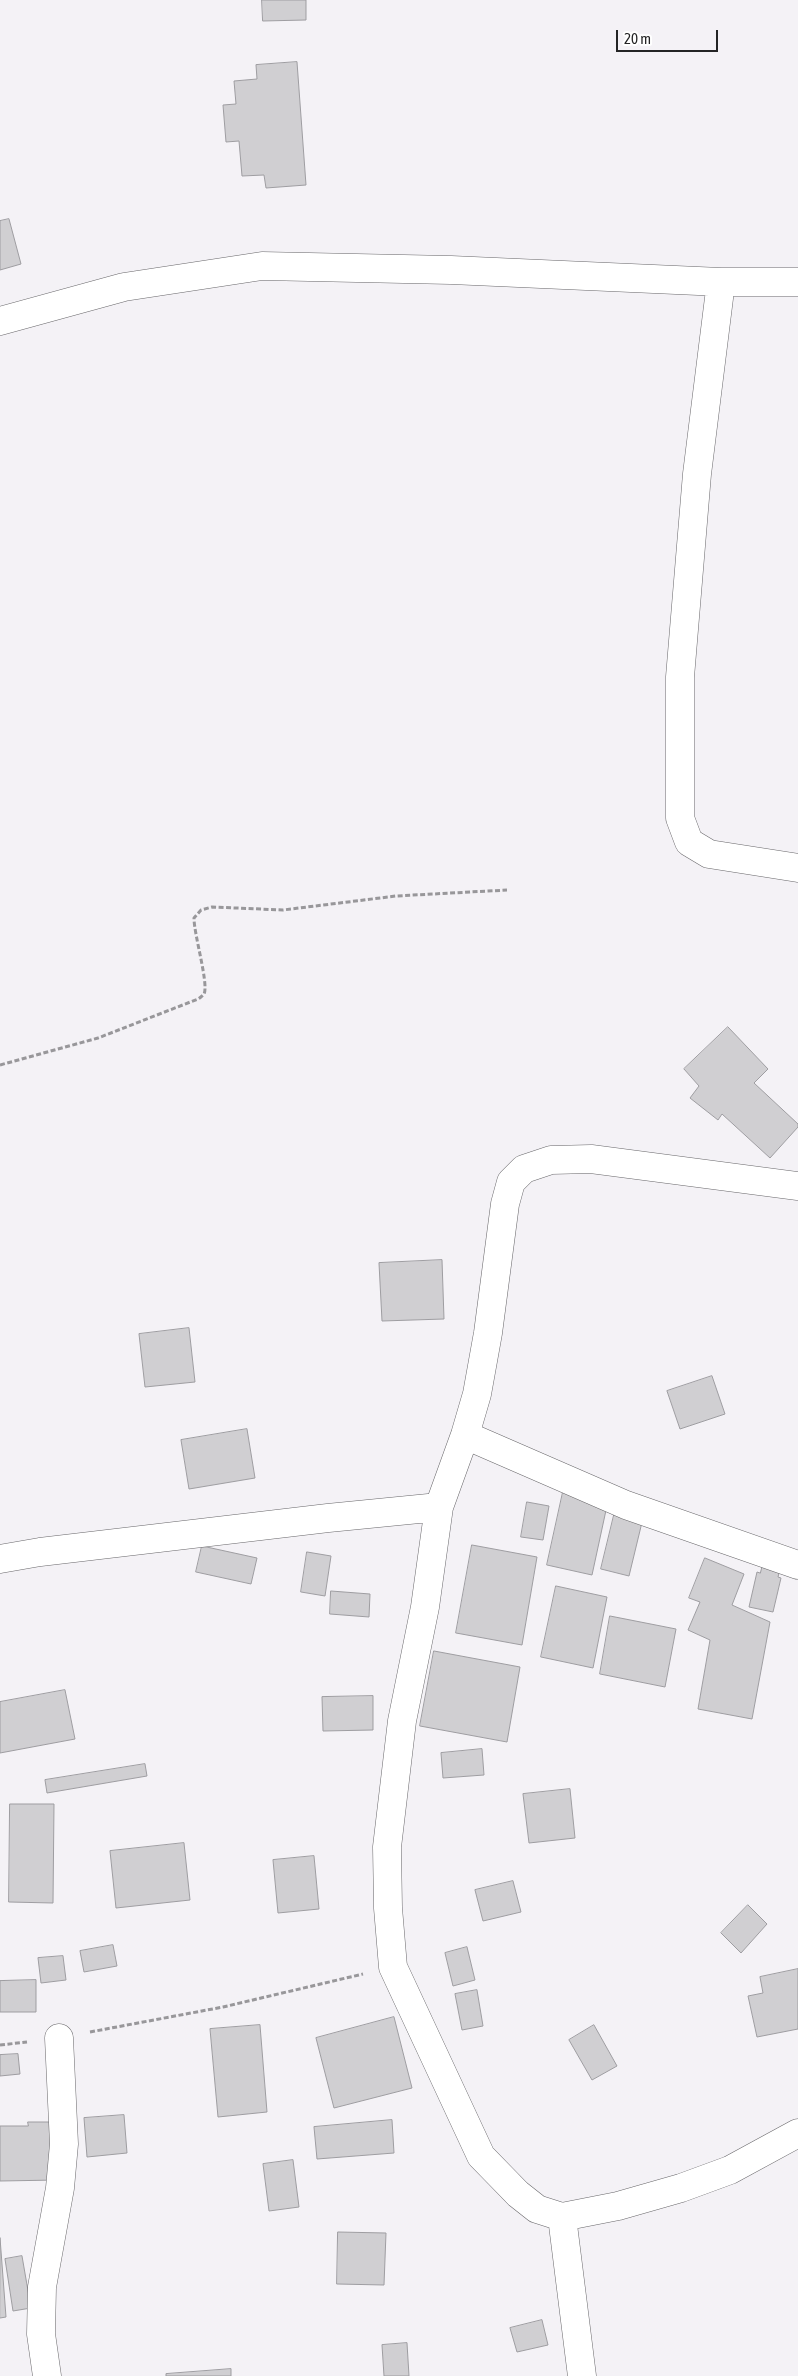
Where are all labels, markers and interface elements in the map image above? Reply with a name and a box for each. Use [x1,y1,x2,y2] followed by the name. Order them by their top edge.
[618,20,720,52] scale bar
[624,30,651,47] text: 20 m

